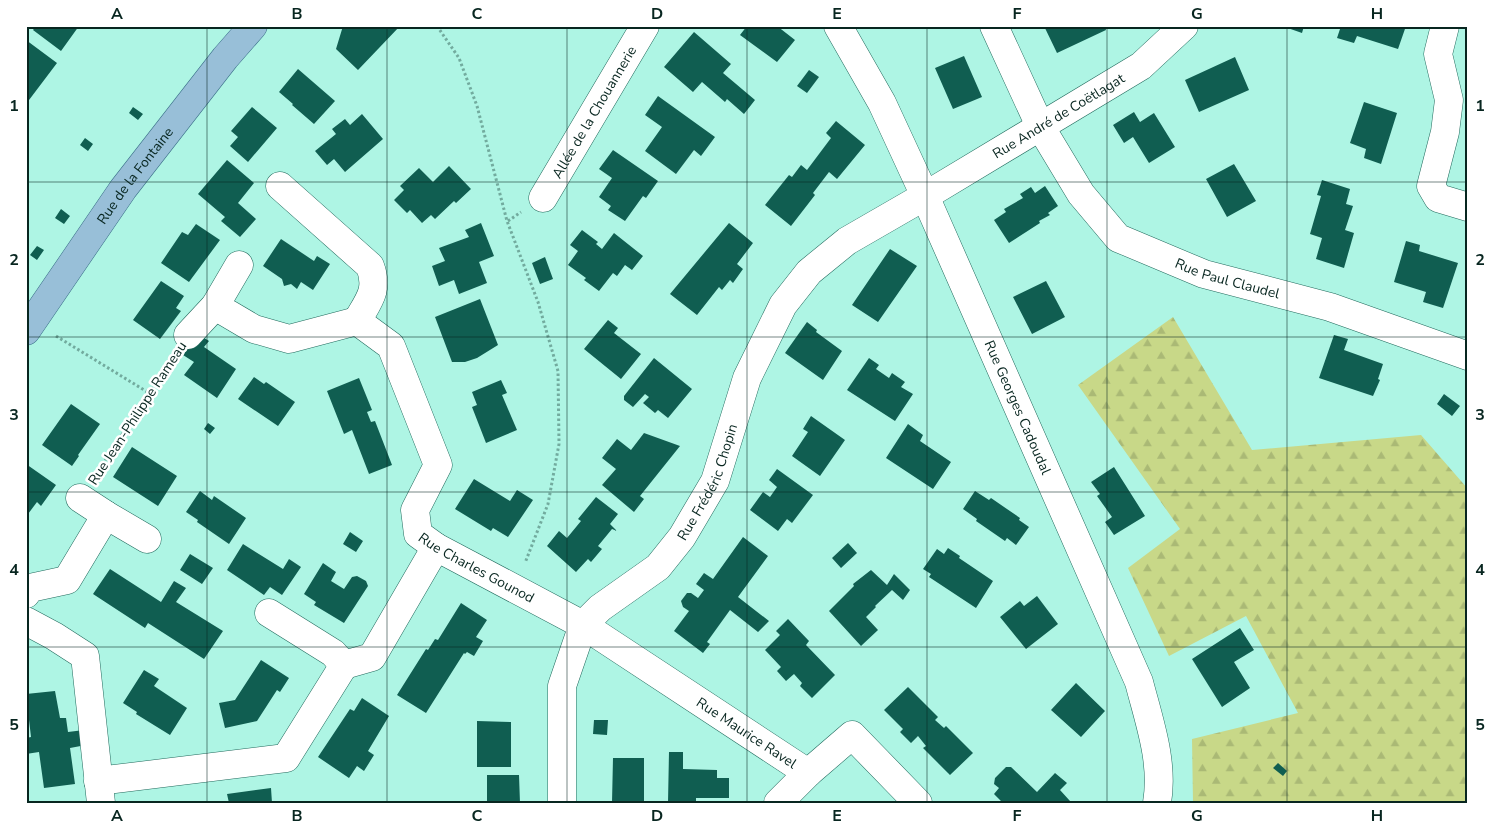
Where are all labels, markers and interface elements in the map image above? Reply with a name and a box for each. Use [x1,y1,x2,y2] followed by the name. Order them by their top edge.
[111,3,123,25] text: A
[291,3,303,25] text: B
[472,3,483,25] text: C
[651,3,663,25] text: D
[832,3,842,25] text: E
[1013,3,1022,25] text: F
[1191,3,1203,25] text: G
[1371,3,1383,25] text: H
[548,42,641,182] street label: Allée de la Chouannerie
[989,69,1128,163] street label: Rue André de Coëtlagat
[9,95,19,117] text: 1
[1475,95,1485,117] text: 1
[93,123,178,228] street label: Rue de la Fontaine
[9,249,19,271] text: 2
[1475,249,1485,271] text: 2
[1172,254,1283,304] street label: Rue Paul Claudel
[980,337,1056,478] street label: Rue Georges Cadoudal
[84,338,191,489] street label: Rue Jean-Philippe Rameau
[9,404,19,426] text: 3
[1475,404,1485,426] text: 3
[673,422,742,544] street label: Rue Frédéric Chopin
[414,528,538,608] street label: Rue Charles Gounod
[9,559,19,581] text: 4
[1475,559,1485,581] text: 4
[693,693,801,774] street label: Rue Maurice Ravel
[9,714,19,736] text: 5
[1475,714,1485,736] text: 5
[111,805,123,827] text: A
[291,805,303,827] text: B
[472,805,483,827] text: C
[651,805,663,827] text: D
[832,805,842,827] text: E
[1013,805,1022,827] text: F
[1191,805,1203,827] text: G
[1371,805,1383,827] text: H

